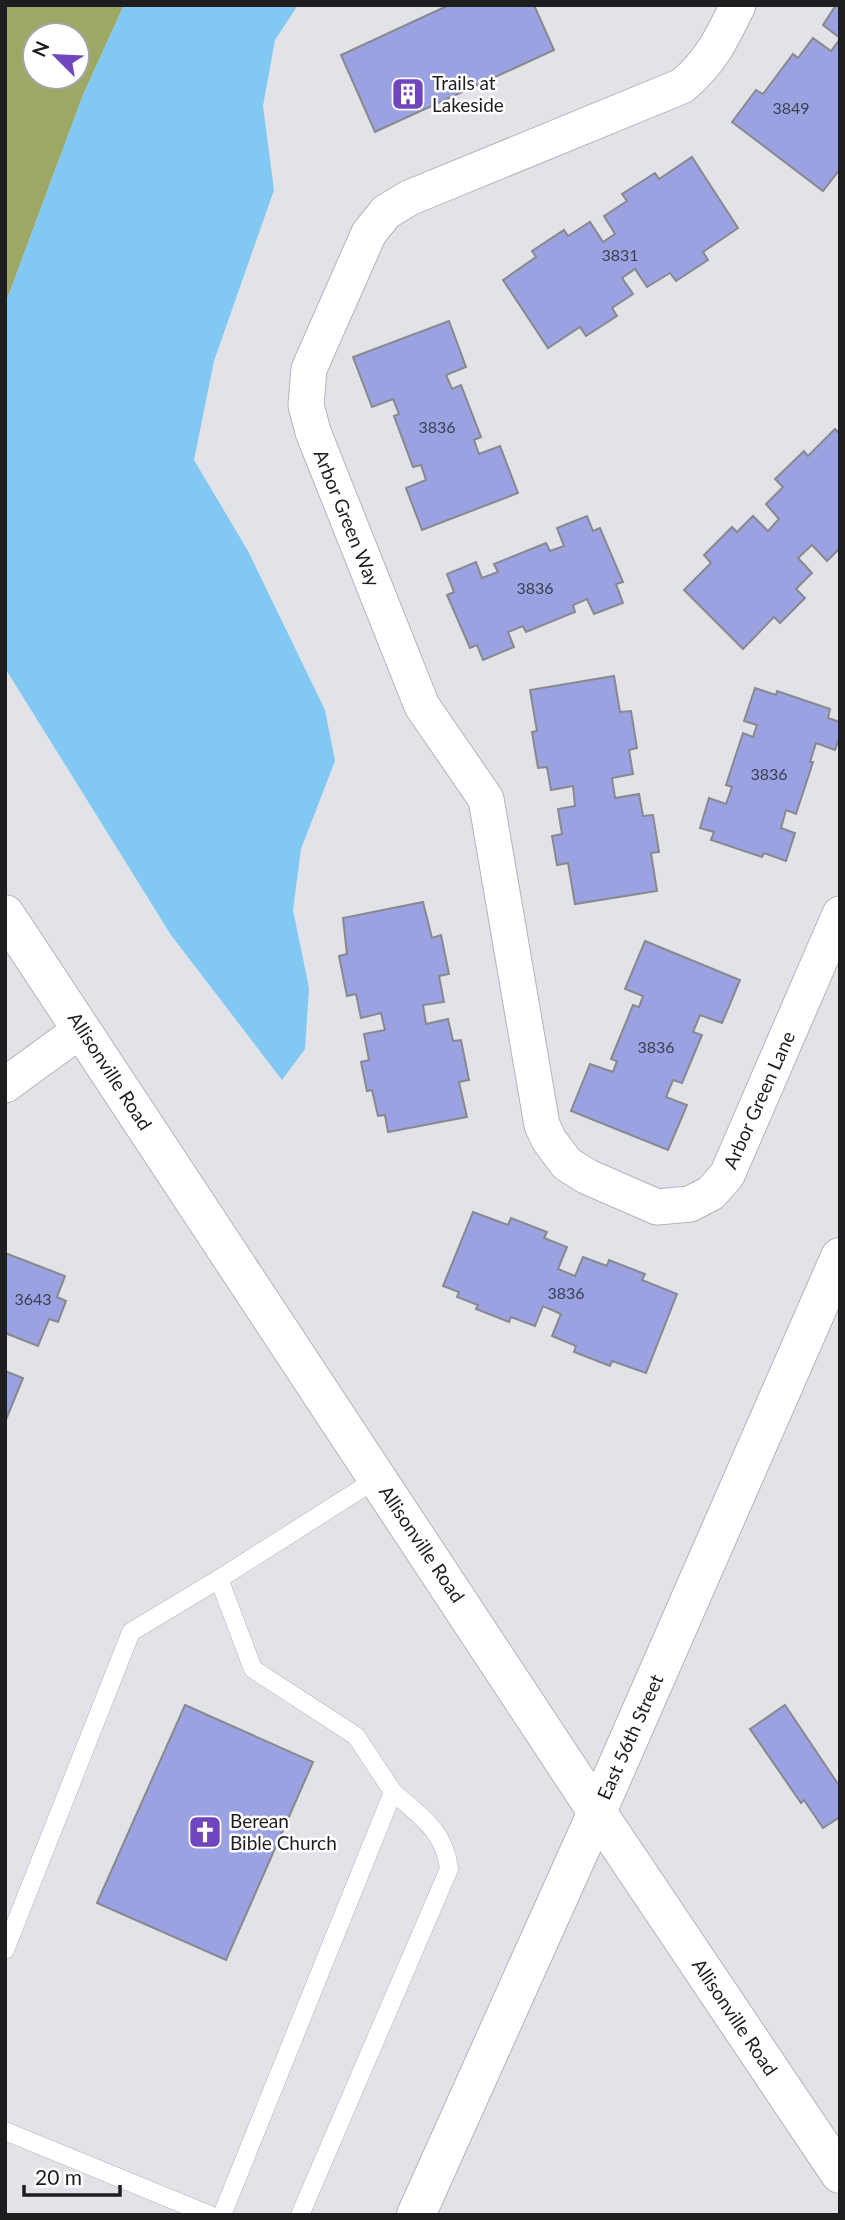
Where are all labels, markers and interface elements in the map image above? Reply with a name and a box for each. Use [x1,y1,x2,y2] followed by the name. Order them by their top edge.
[21,21,91,91] north arrow
[27,38,53,60] text: N
[432,71,504,116] place label: Trails at Lakeside
[389,75,427,113] building icon: Trails at Lakeside
[772,98,810,117] house number: 3849
[601,245,639,264] house number: 3831
[418,417,456,436] house number: 3836
[310,446,385,590] street label: Arbor Green Way
[516,578,554,597] house number: 3836
[750,764,788,783] house number: 3836
[64,1007,157,1134] street label: Allisonville Road
[718,1027,799,1172] street label: Arbor Green Lane
[637,1037,675,1056] house number: 3836
[547,1283,585,1302] house number: 3836
[14,1289,52,1308] house number: 3643
[375,1481,470,1607] street label: Allisonville Road
[592,1670,667,1803] street label: East 56th Street
[230,1809,337,1854] place label: Berean Bible Church
[186,1813,224,1851] church icon: Berean Bible Church
[688,1954,783,2080] street label: Allisonville Road
[24,2154,121,2198] scale bar
[35,2164,82,2189] text: 20 m

